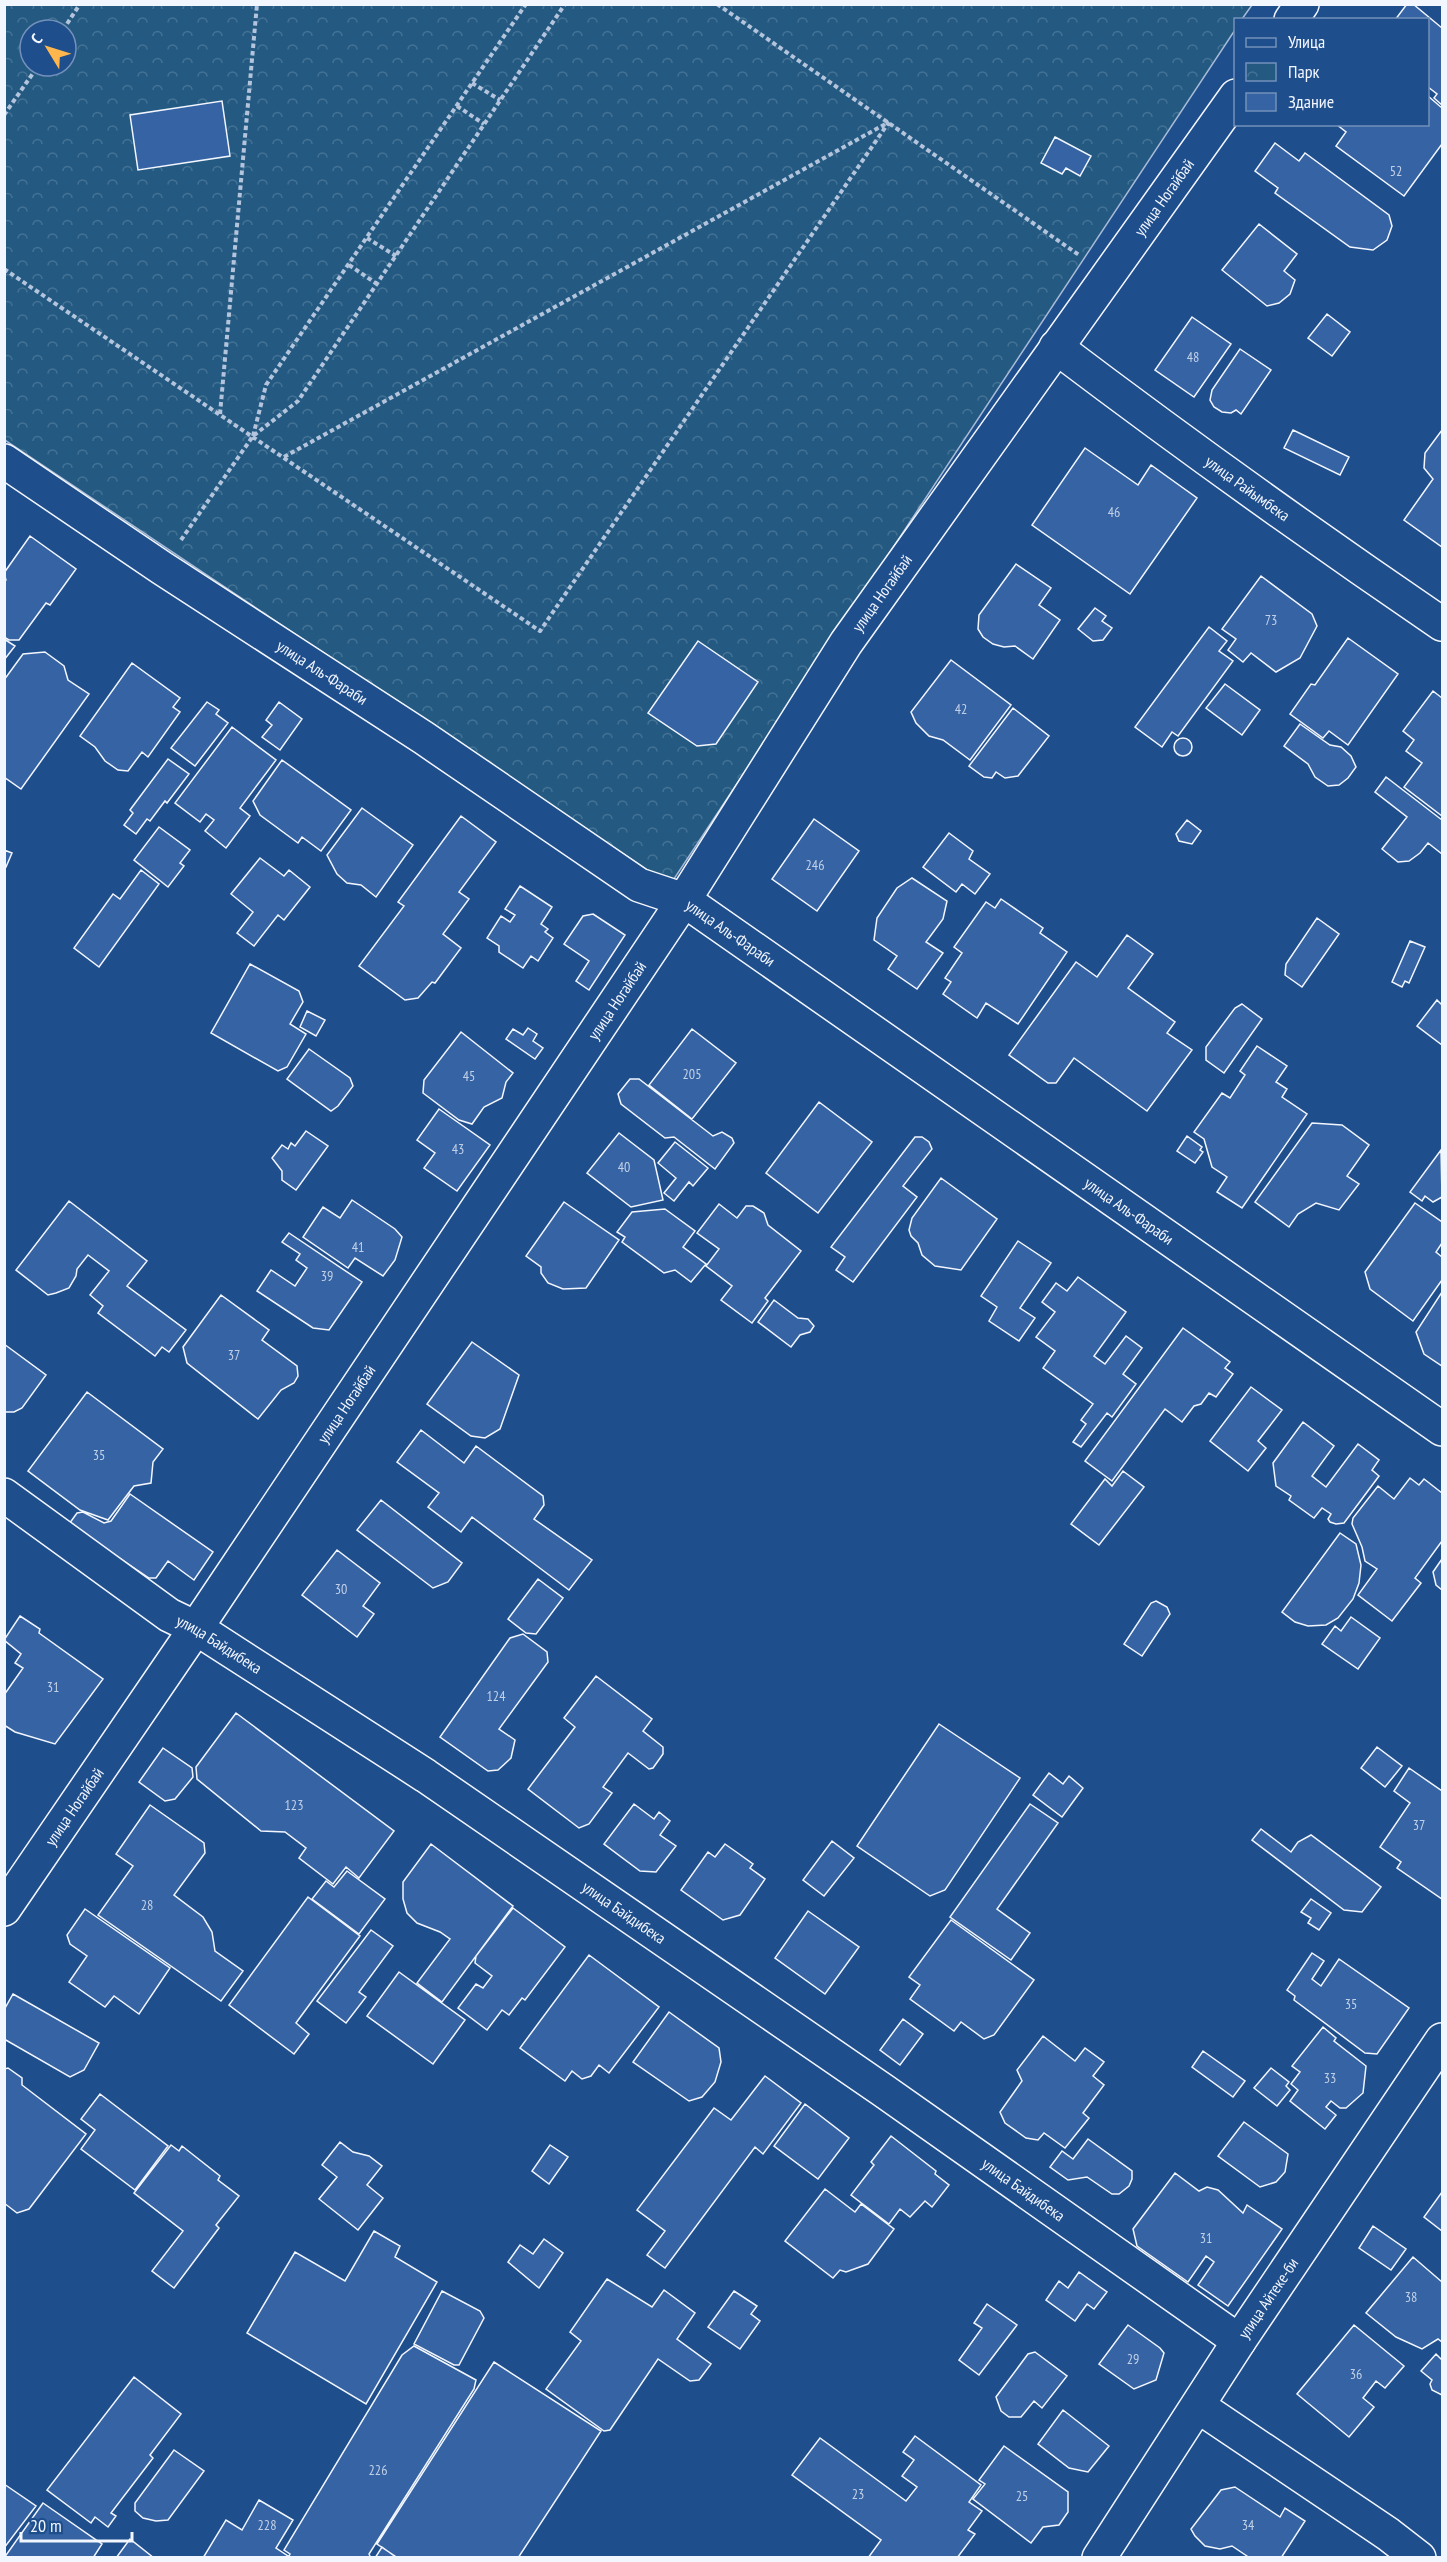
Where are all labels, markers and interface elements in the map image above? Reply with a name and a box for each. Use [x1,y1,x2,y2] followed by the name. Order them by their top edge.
[18,18,78,78] north arrow
[1234,18,1429,126] legend
[26,29,47,48] text: С
[1288,30,1325,53] text: Улица
[1288,60,1319,83] text: Парк
[1288,90,1334,113] text: Здание
[1129,155,1198,240] street label: улица Ногайбай
[1390,162,1402,180] house number: 52
[1187,348,1199,366] house number: 48
[1201,451,1294,525] street label: улица Райымбека
[1108,503,1120,521] house number: 46
[847,550,916,636] street label: улица Ногайбай
[1265,611,1277,629] house number: 73
[273,635,372,709] street label: улица Аль-Фараби
[955,700,967,718] house number: 42
[806,856,824,874] house number: 246
[682,895,779,971] street label: улица Аль-Фараби
[583,957,650,1043] street label: улица Ногайбай
[683,1065,701,1083] house number: 205
[463,1067,475,1085] house number: 45
[452,1140,464,1158] house number: 43
[618,1158,630,1176] house number: 40
[1081,1173,1178,1249] street label: улица Аль-Фараби
[352,1238,364,1256] house number: 41
[321,1267,333,1285] house number: 39
[228,1346,240,1364] house number: 37
[313,1361,380,1447] street label: улица Ногайбай
[93,1446,105,1464] house number: 35
[335,1580,347,1598] house number: 30
[173,1610,266,1678] street label: улица Байдибека
[47,1678,59,1696] house number: 31
[487,1687,506,1705] house number: 124
[40,1764,108,1850] street label: улица Ногайбай
[285,1796,303,1814] house number: 123
[1413,1816,1425,1834] house number: 37
[579,1877,670,1948] street label: улица Байдибека
[141,1896,153,1914] house number: 28
[1345,1995,1357,2013] house number: 35
[1324,2069,1336,2087] house number: 33
[978,2153,1069,2225] street label: улица Байдибека
[1200,2229,1212,2247] house number: 31
[1234,2254,1302,2342] street label: улица Айтеке-би
[1405,2288,1417,2306] house number: 38
[1127,2350,1139,2368] house number: 29
[1350,2365,1362,2383] house number: 36
[369,2461,387,2479] house number: 226
[852,2485,864,2503] house number: 23
[1016,2487,1028,2505] house number: 25
[21,2505,132,2543] scale bar
[30,2514,62,2537] text: 20 m
[258,2516,276,2534] house number: 228
[1242,2516,1255,2534] house number: 34

